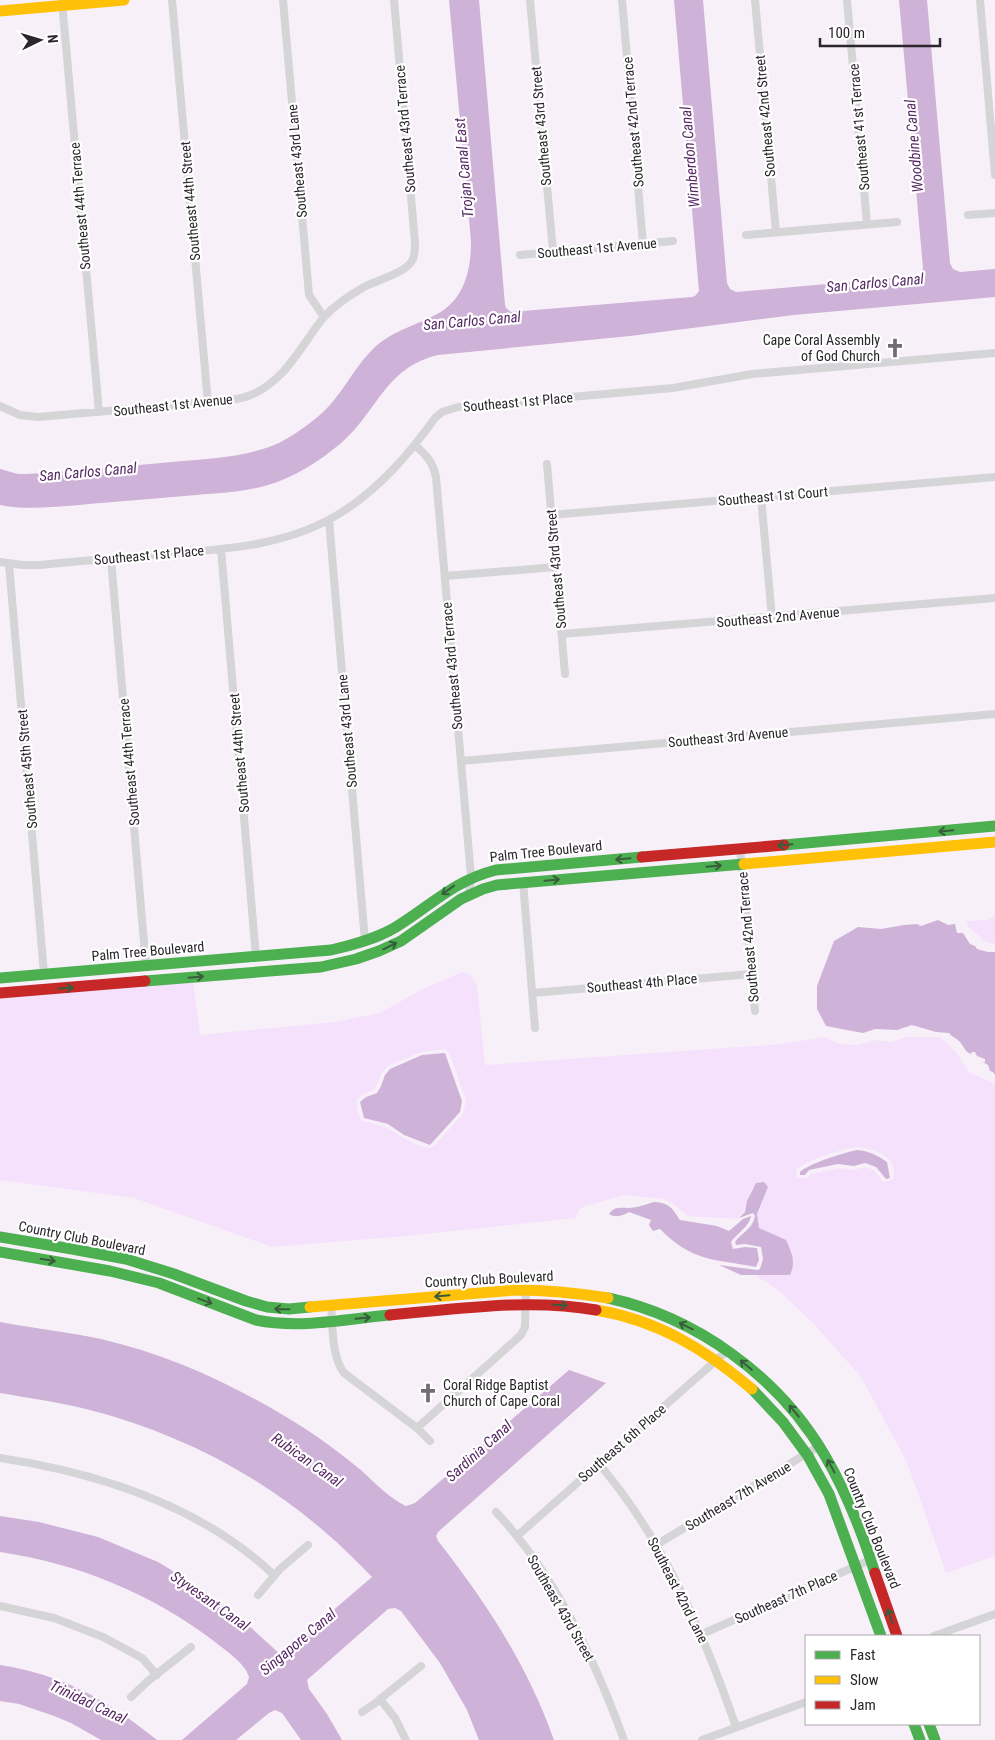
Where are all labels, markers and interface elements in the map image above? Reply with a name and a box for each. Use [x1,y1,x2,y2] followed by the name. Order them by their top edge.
[15,15,65,65] north arrow
[820,15,940,47] scale bar
[828,24,865,42] text: 100 m
[45,34,61,44] text: N
[752,54,778,178] street label: Southeast 42nd Street
[619,56,647,188] street label: Southeast 42nd Terrace
[845,62,873,191] street label: Southeast 41st Terrace
[391,64,419,193] street label: Southeast 43rd Terrace
[528,66,554,186] street label: Southeast 43rd Street
[901,98,927,193] water label: Woodbine Canal
[284,103,310,218] street label: Southeast 43rd Lane
[677,105,703,208] water label: Wimberdon Canal
[451,116,477,219] water label: Trojan Canal East
[66,141,94,270] street label: Southeast 44th Terrace
[177,141,203,261] street label: Southeast 44th Street
[537,235,658,261] street label: Southeast 1st Avenue
[825,270,925,296] water label: San Carlos Canal
[422,308,522,334] water label: San Carlos Canal
[763,332,880,364] place label: Cape Coral Assembly of God Church
[884,337,906,359] church icon: Cape Coral Assembly of God Church
[462,389,574,415] street label: Southeast 1st Place
[113,391,234,419] street label: Southeast 1st Avenue
[38,459,138,485] water label: San Carlos Canal
[717,483,829,509] street label: Southeast 1st Court
[543,509,569,629] street label: Southeast 43rd Street
[93,542,205,568] street label: Southeast 1st Place
[438,601,466,730] street label: Southeast 43rd Terrace
[716,604,840,630] street label: Southeast 2nd Avenue
[334,673,360,788] street label: Southeast 43rd Lane
[226,693,252,813] street label: Southeast 44th Street
[115,697,143,826] street label: Southeast 44th Terrace
[14,709,40,829] street label: Southeast 45th Street
[667,724,789,750] street label: Southeast 3rd Avenue
[939,826,955,835] one-way arrow
[489,837,603,865] street label: Palm Tree Boulevard
[777,840,793,849] one-way arrow
[615,854,631,864] one-way arrow
[705,861,721,871] one-way arrow
[734,871,762,1003] street label: Southeast 42nd Terrace
[544,875,560,885] one-way arrow
[441,884,455,895] one-way arrow
[91,938,205,964] street label: Palm Tree Boulevard
[382,941,397,950] one-way arrow
[586,970,698,996] street label: Southeast 4th Place
[188,972,204,982] one-way arrow
[58,983,74,992] one-way arrow
[17,1218,147,1258] street label: Country Club Boulevard
[40,1255,56,1265] one-way arrow
[424,1268,554,1290] street label: Country Club Boulevard
[434,1291,450,1301] one-way arrow
[197,1297,212,1306] one-way arrow
[552,1300,568,1310] one-way arrow
[275,1304,291,1314] one-way arrow
[355,1313,371,1323] one-way arrow
[679,1320,694,1330] one-way arrow
[740,1360,753,1371] one-way arrow
[443,1377,560,1409] place label: Coral Ridge Baptist Church of Cape Coral
[417,1382,439,1404] church icon: Coral Ridge Baptist Church of Cape Coral
[575,1400,669,1485] street label: Southeast 6th Place
[788,1405,799,1418] one-way arrow
[442,1416,516,1485] water label: Sardinia Canal
[268,1429,346,1491] water label: Rubican Canal
[682,1458,794,1534] street label: Southeast 7th Avenue
[826,1459,836,1474] one-way arrow
[840,1465,904,1591] street label: Country Club Boulevard
[644,1534,712,1646] street label: Southeast 42nd Lane
[524,1552,598,1664] street label: Southeast 43rd Street
[167,1567,253,1635] water label: Styvesant Canal
[732,1567,840,1627] street label: Southeast 7th Place
[256,1605,340,1679] water label: Singapore Canal
[885,1609,894,1624] one-way arrow
[805,1635,980,1725] legend
[850,1646,875,1664] text: Fast
[850,1671,879,1689] text: Slow
[47,1676,130,1728] water label: Trinidad Canal
[850,1696,876,1714] text: Jam

